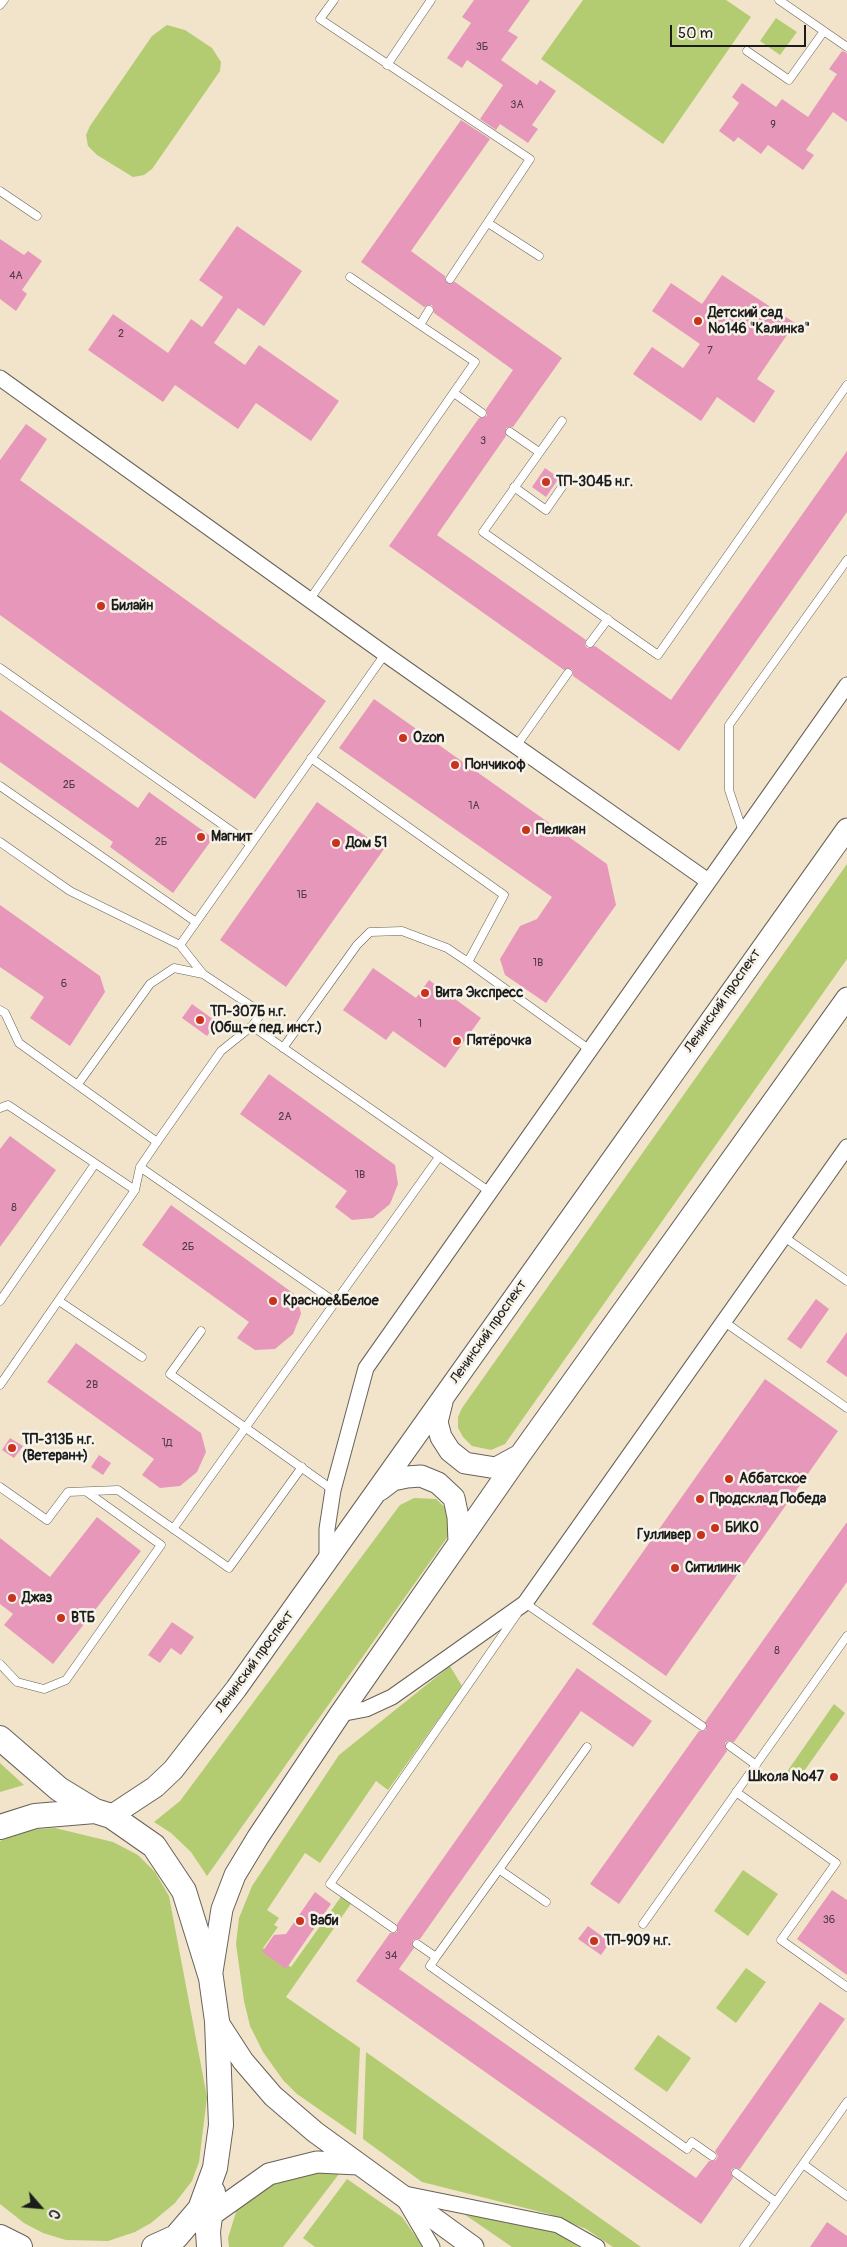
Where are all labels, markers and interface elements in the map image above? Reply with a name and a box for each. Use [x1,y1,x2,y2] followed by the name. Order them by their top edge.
[672,15,808,47] scale bar
[678,24,713,43] text: 50 m
[476,40,488,54] house number: 3Б
[510,98,524,112] house number: 3А
[770,118,776,132] house number: 9
[9,269,23,283] house number: 4А
[708,305,810,338] place label: Детский сад №146 "Калинка"
[692,315,704,327] marker: Детский сад №146 "Калинка"
[118,327,124,341] house number: 2
[707,344,713,358] house number: 7
[480,434,486,448] house number: 3
[556,474,633,490] place label: ТП-304Б н.г.
[540,476,552,488] marker: ТП-304Б н.г.
[111,598,153,614] place label: Билайн
[95,600,107,612] marker: Билайн
[413,730,444,746] place label: Ozon
[397,732,409,744] marker: Ozon
[465,757,526,773] place label: Пончикоф
[449,759,461,771] marker: Пончикоф
[63,778,75,792] house number: 2Б
[468,799,480,813] house number: 1А
[536,822,586,838] place label: Пеликан
[520,824,532,836] marker: Пеликан
[211,829,253,845] place label: Магнит
[195,831,207,843] marker: Магнит
[155,835,167,849] house number: 2Б
[346,835,387,851] place label: Дом 51
[330,837,342,849] marker: Дом 51
[297,888,307,902] house number: 1Б
[681,946,765,1056] street label: Ленинский проспект
[533,956,543,970] house number: 1В
[61,977,67,991] house number: 6
[435,985,523,1001] place label: Вита Экспресс
[419,987,431,999] marker: Вита Экспресс
[210,1004,322,1036] place label: ТП-307Б н.г. (Общ-е пед. инст.)
[194,1014,206,1026] marker: ТП-307Б н.г. (Общ-е пед. инст.)
[418,1017,422,1031] house number: 1
[467,1033,531,1049] place label: Пятёрочка
[451,1035,463,1047] marker: Пятёрочка
[278,1110,292,1124] house number: 2А
[355,1168,365,1182] house number: 1В
[11,1201,17,1215] house number: 8
[182,1240,194,1254] house number: 2Б
[447,1277,531,1387] street label: Ленинский проспект
[283,1293,379,1309] place label: Красное&Белое
[267,1295,279,1307] marker: Красное&Белое
[86,1378,98,1392] house number: 2В
[22,1432,95,1464] place label: ТП-313Б н.г. (Ветеран+)
[162,1436,172,1450] house number: 1Д
[6,1442,18,1454] marker: ТП-313Б н.г. (Ветеран+)
[739,1471,806,1487] place label: Аббатское
[723,1473,735,1485] marker: Аббатское
[710,1491,826,1507] place label: Продсклад Победа
[694,1493,706,1505] marker: Продсклад Победа
[725,1520,759,1536] place label: БИКО
[709,1522,721,1534] marker: БИКО
[637,1527,691,1543] place label: Гулливер
[695,1529,707,1541] marker: Гулливер
[685,1560,741,1576] place label: Ситилинк
[669,1562,681,1574] marker: Ситилинк
[22,1590,53,1606] place label: Джаз
[6,1592,18,1604] marker: Джаз
[212,1608,298,1716] street label: Ленинский проспект
[71,1610,95,1626] place label: ВТБ
[55,1612,67,1624] marker: ВТБ
[774,1644,780,1658] house number: 8
[748,1769,824,1785] place label: Школа №47
[828,1771,840,1783] marker: Школа №47
[310,1913,338,1929] place label: Ваби
[823,1913,835,1927] house number: 36
[294,1915,306,1927] marker: Ваби
[604,1933,671,1949] place label: ТП-909 н.г.
[588,1935,600,1947] marker: ТП-909 н.г.
[385,1949,397,1963] house number: 34
[15,2182,65,2232] north arrow
[44,2206,63,2222] text: С

